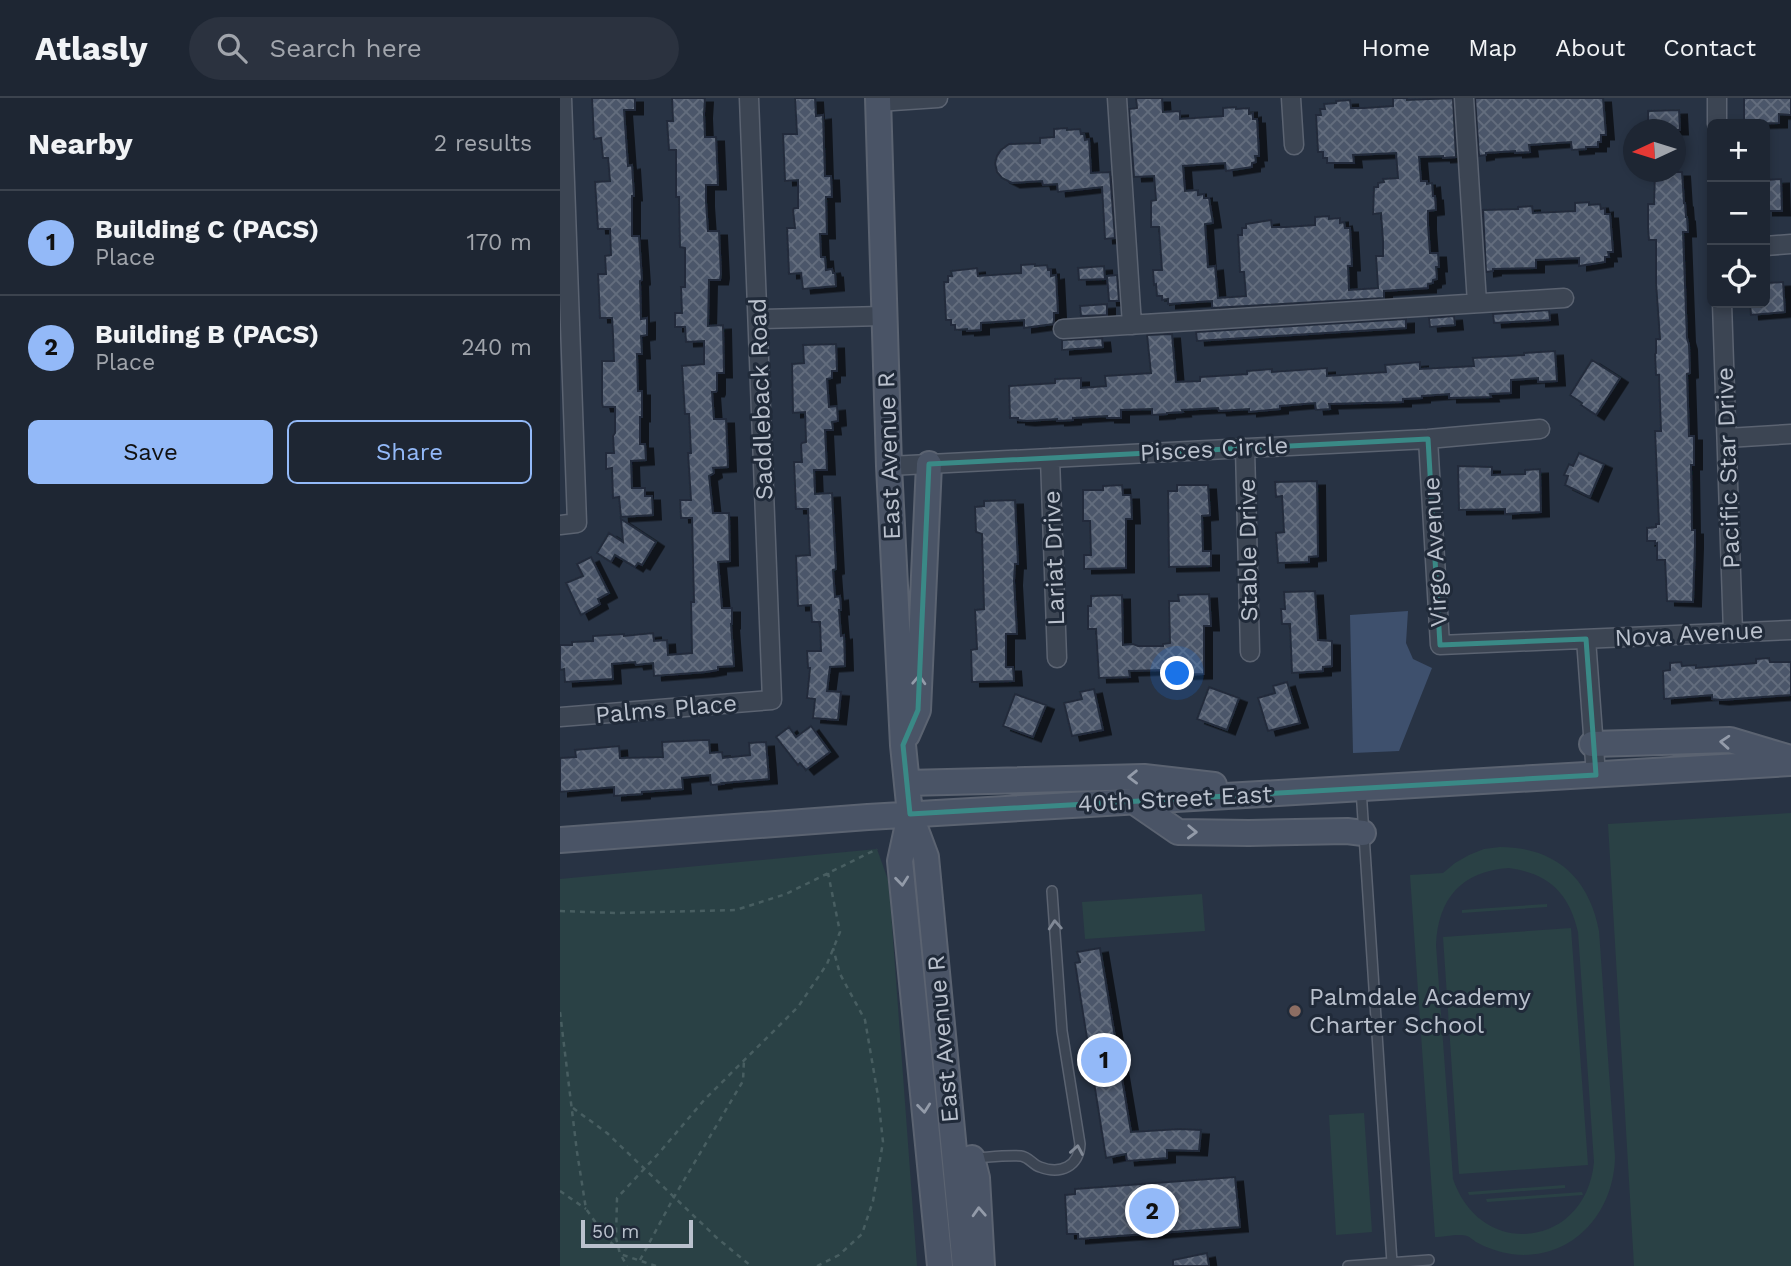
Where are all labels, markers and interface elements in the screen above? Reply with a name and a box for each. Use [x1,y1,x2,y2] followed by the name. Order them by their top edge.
[189,17,679,80] search box
[35,29,147,68] text: Atlasly
[213,29,251,67] icon: search
[269,33,422,63] text: Search here
[1362,34,1430,62] text: Home
[1468,34,1517,62] text: Map
[1555,34,1625,62] text: About
[1663,34,1756,62] text: Contact
[1623,119,1686,182] north arrow
[1707,119,1770,308] map controls
[1707,119,1770,182] button: +
[28,126,133,161] text: Nearby
[434,130,532,157] text: 2 results
[1707,182,1770,245] button: −
[95,214,319,244] text: Building C (PACS)
[46,229,56,256] text: 1
[467,229,532,256] text: 170 m
[95,244,155,271] text: Place
[1707,245,1770,308] button: locate
[743,298,779,500] street label: Saddleback Road
[95,319,319,349] text: Building B (PACS)
[44,334,58,361] text: 2
[461,334,532,361] text: 240 m
[95,349,155,376] text: Place
[1710,367,1746,569] street label: Pacific Star Drive
[872,372,906,540] street label: East Avenue R
[28,420,273,484] button: Save
[287,420,532,484] button: Share
[1139,431,1289,467] street label: Pisces Circle
[1417,476,1453,628] street label: Virgo Avenue
[1233,478,1263,622] street label: Stable Drive
[1038,490,1070,626] street label: Lariat Drive
[1614,616,1764,652] street label: Nova Avenue
[1160,656,1194,690] your location
[912,674,927,685] one-way arrow
[594,689,738,729] street label: Palms Place
[1719,734,1730,749] one-way arrow
[1128,769,1138,785] one-way arrow
[1077,780,1273,818] street label: 40th Street East
[1188,824,1198,840] one-way arrow
[895,876,910,887] one-way arrow
[1048,919,1063,930] one-way arrow
[922,954,964,1124] street label: East Avenue R
[1309,983,1532,1039] place label: Palmdale Academy Charter School
[1287,1003,1303,1019] marker: Palmdale Academy Charter School
[1081,1034,1127,1086] pin: 1
[917,1102,932,1114] one-way arrow
[1069,1145,1084,1156] one-way arrow
[1129,1185,1175,1237] pin: 2
[972,1206,987,1217] one-way arrow
[581,1217,693,1249] scale bar
[592,1220,639,1243] text: 50 m

